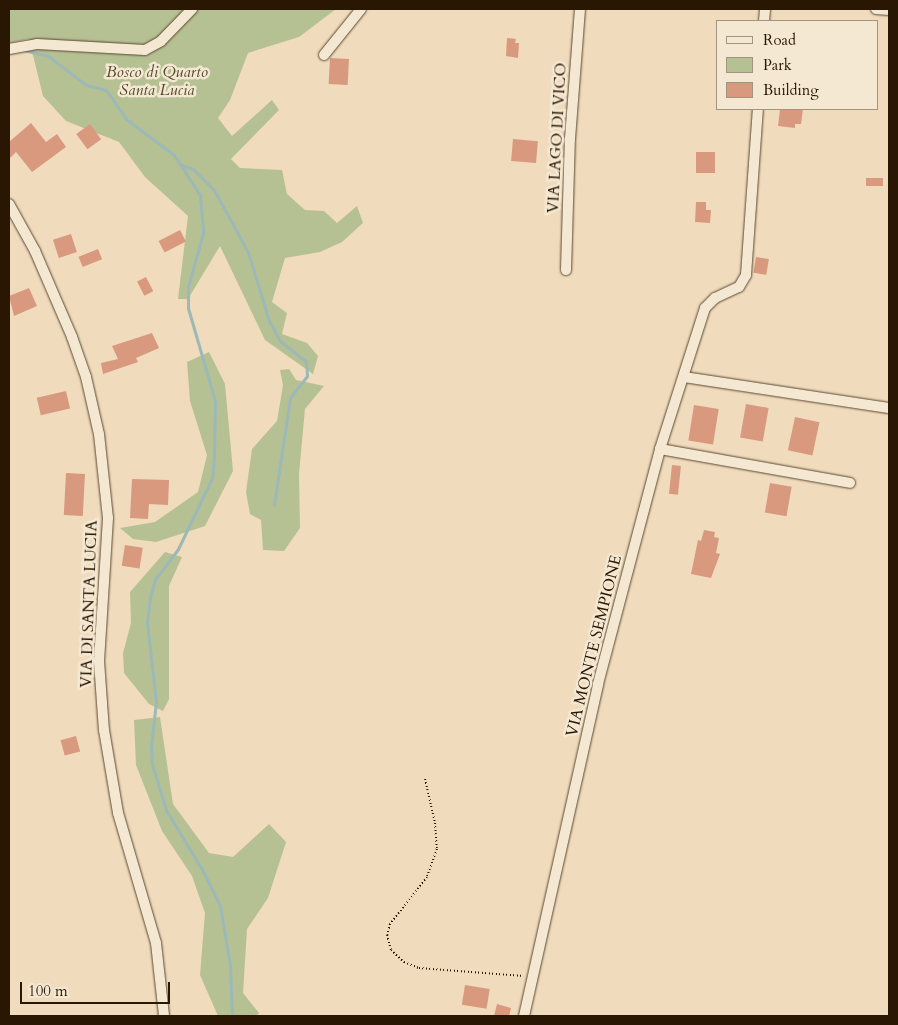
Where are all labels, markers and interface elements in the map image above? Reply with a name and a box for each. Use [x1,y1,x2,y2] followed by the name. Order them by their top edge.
[716,20,878,110] legend
[763,30,796,50] text: Road
[763,55,792,75] text: Park
[106,62,208,100] park label: Bosco di Quarto Santa Lucia
[543,62,571,214] street label: VIA LAGO DI VICO
[763,80,819,100] text: Building
[76,520,102,688] street label: VIA DI SANTA LUCIA
[562,553,626,739] street label: VIA MONTE SEMPIONE
[22,972,172,1004] scale bar
[28,981,68,1001] text: 100 m

